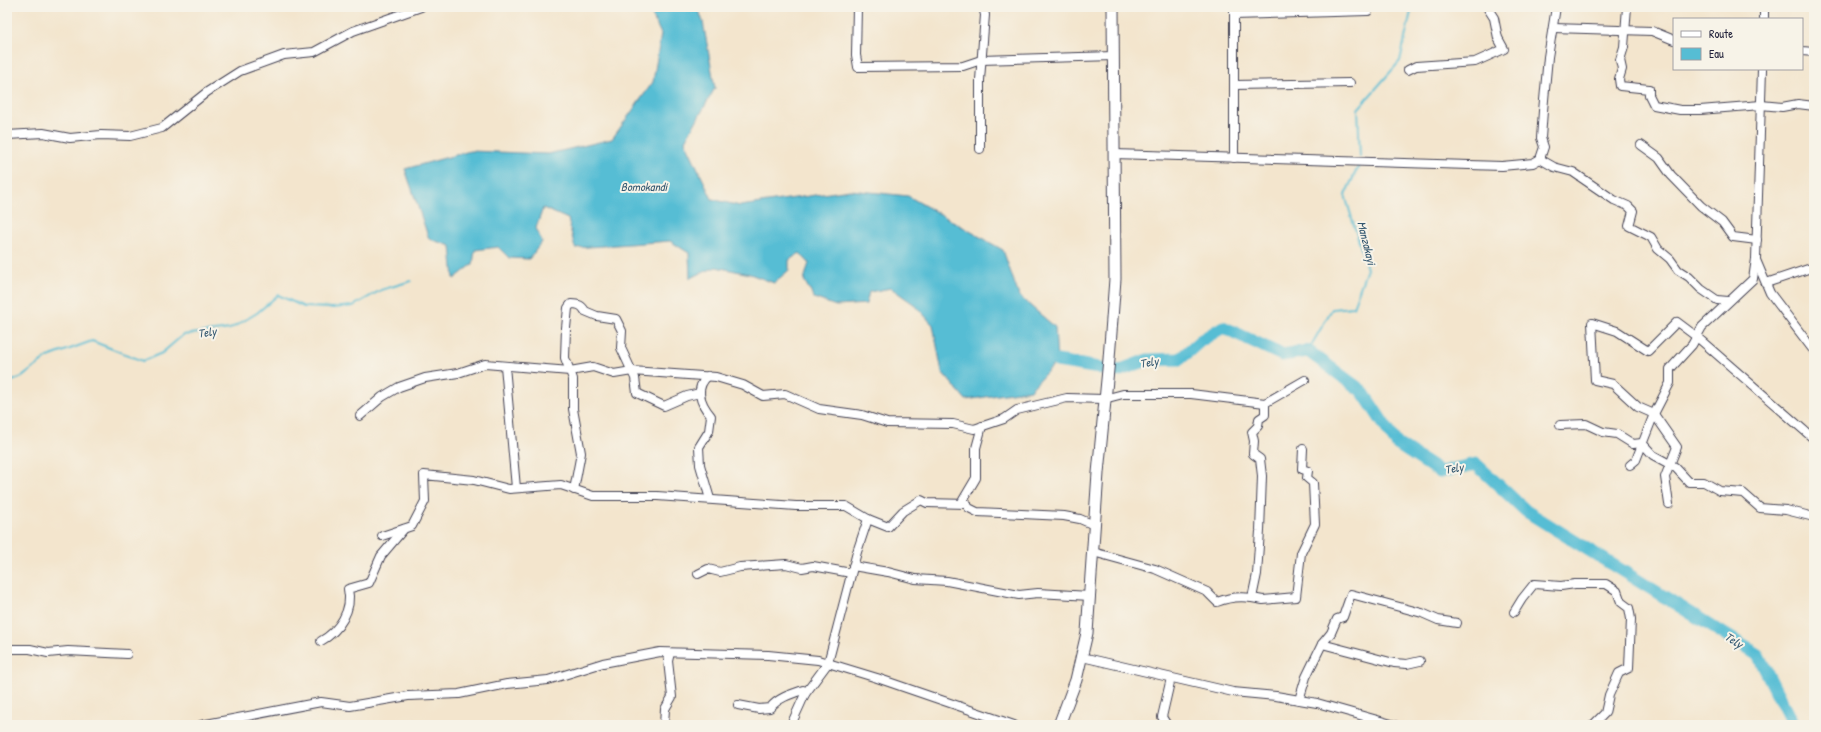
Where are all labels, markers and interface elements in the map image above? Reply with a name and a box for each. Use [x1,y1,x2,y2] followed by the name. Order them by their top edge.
[1673,18,1803,70] legend
[1709,25,1733,42] text: Route
[1709,45,1724,62] text: Eau
[621,178,669,195] water label: Bomokandi
[1353,219,1381,268] water label: Manzakayi
[197,322,219,342] water label: Tely
[1138,352,1162,372] water label: Tely
[1443,458,1467,478] water label: Tely
[1722,628,1748,653] water label: Tely

